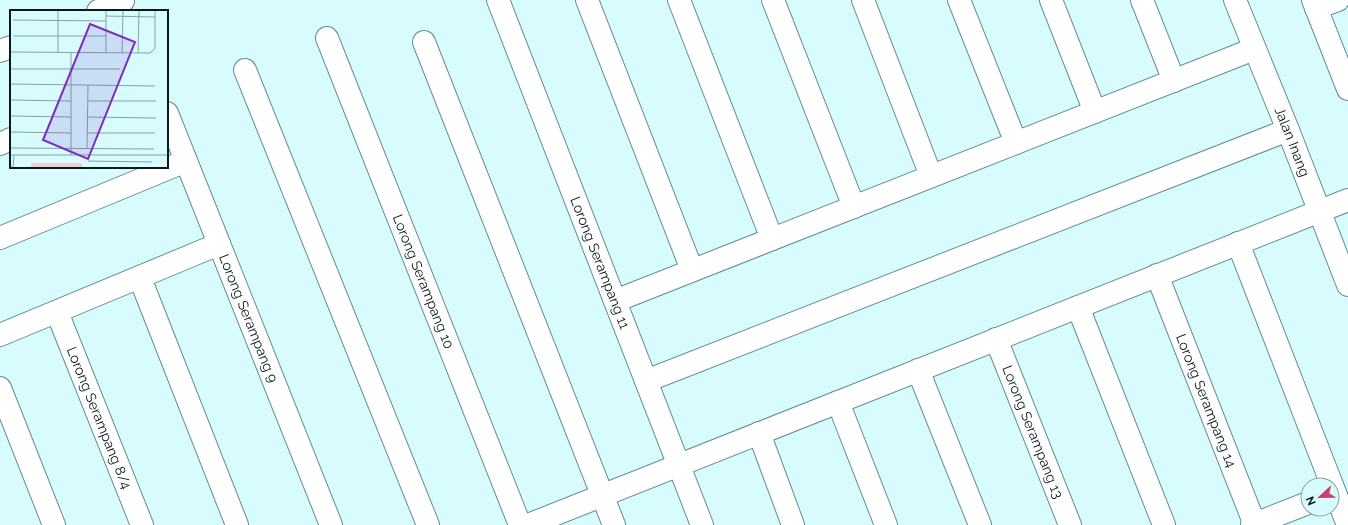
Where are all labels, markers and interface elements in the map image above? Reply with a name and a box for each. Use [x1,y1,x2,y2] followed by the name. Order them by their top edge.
[10,10,168,168] inset map
[1271,105,1313,179] street label: Jalan Inang
[567,194,633,331] street label: Lorong Serampang 11
[390,212,457,351] street label: Lorong Serampang 10
[216,252,281,385] street label: Lorong Serampang 9
[1173,332,1240,470] street label: Lorong Serampang 14
[64,344,135,492] street label: Lorong Serampang 8/4
[999,363,1067,501] street label: Lorong Serampang 13
[1300,477,1340,517] north arrow
[1304,494,1319,507] text: N

